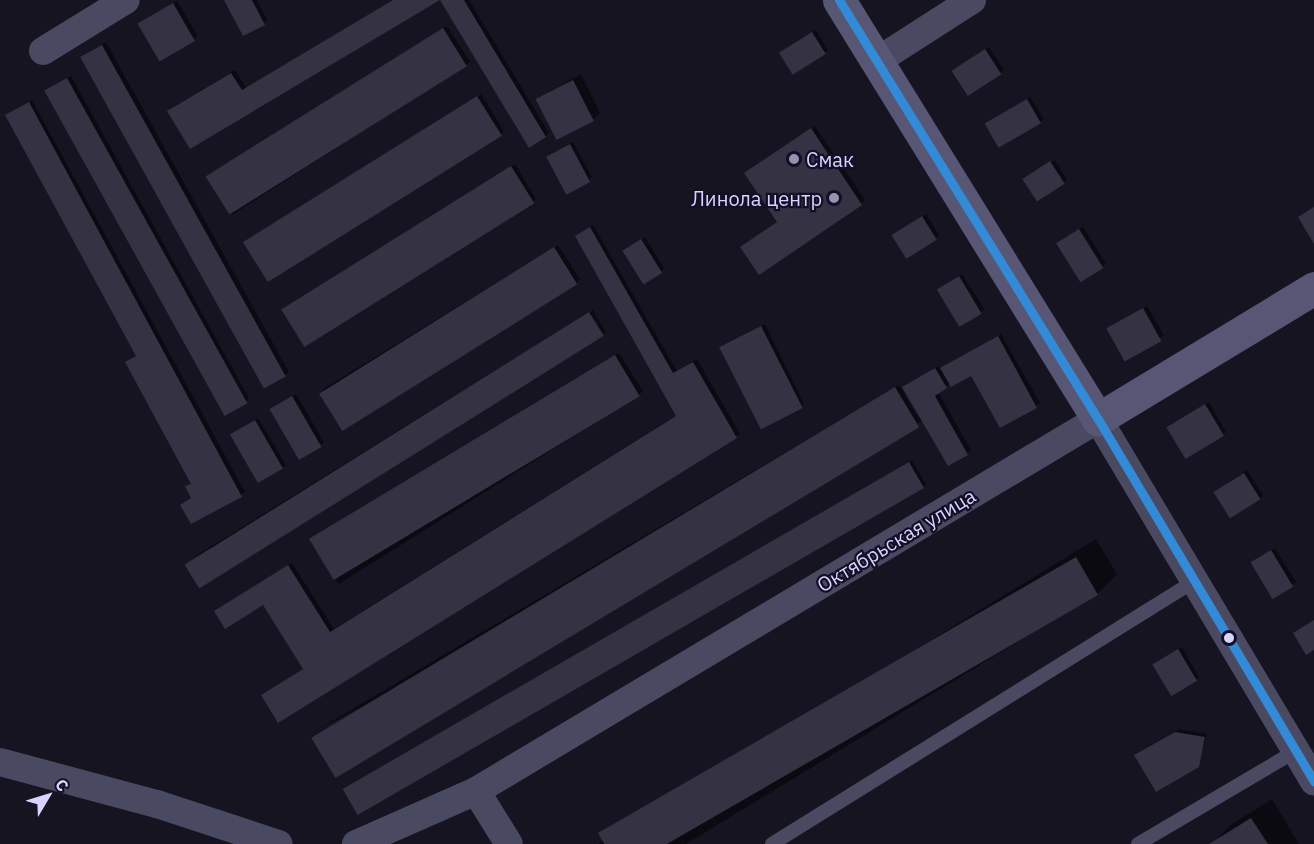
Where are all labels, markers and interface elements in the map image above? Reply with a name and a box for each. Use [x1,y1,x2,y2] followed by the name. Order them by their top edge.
[806,147,854,171] place label: Смак
[787,152,801,166] marker: Смак
[691,186,822,210] place label: Линола центр
[827,191,841,205] marker: Линола центр
[812,483,980,597] street label: Октябрьская улица
[1223,632,1235,644] unlabelled marker
[18,766,78,826] north arrow
[51,775,73,795] text: С

